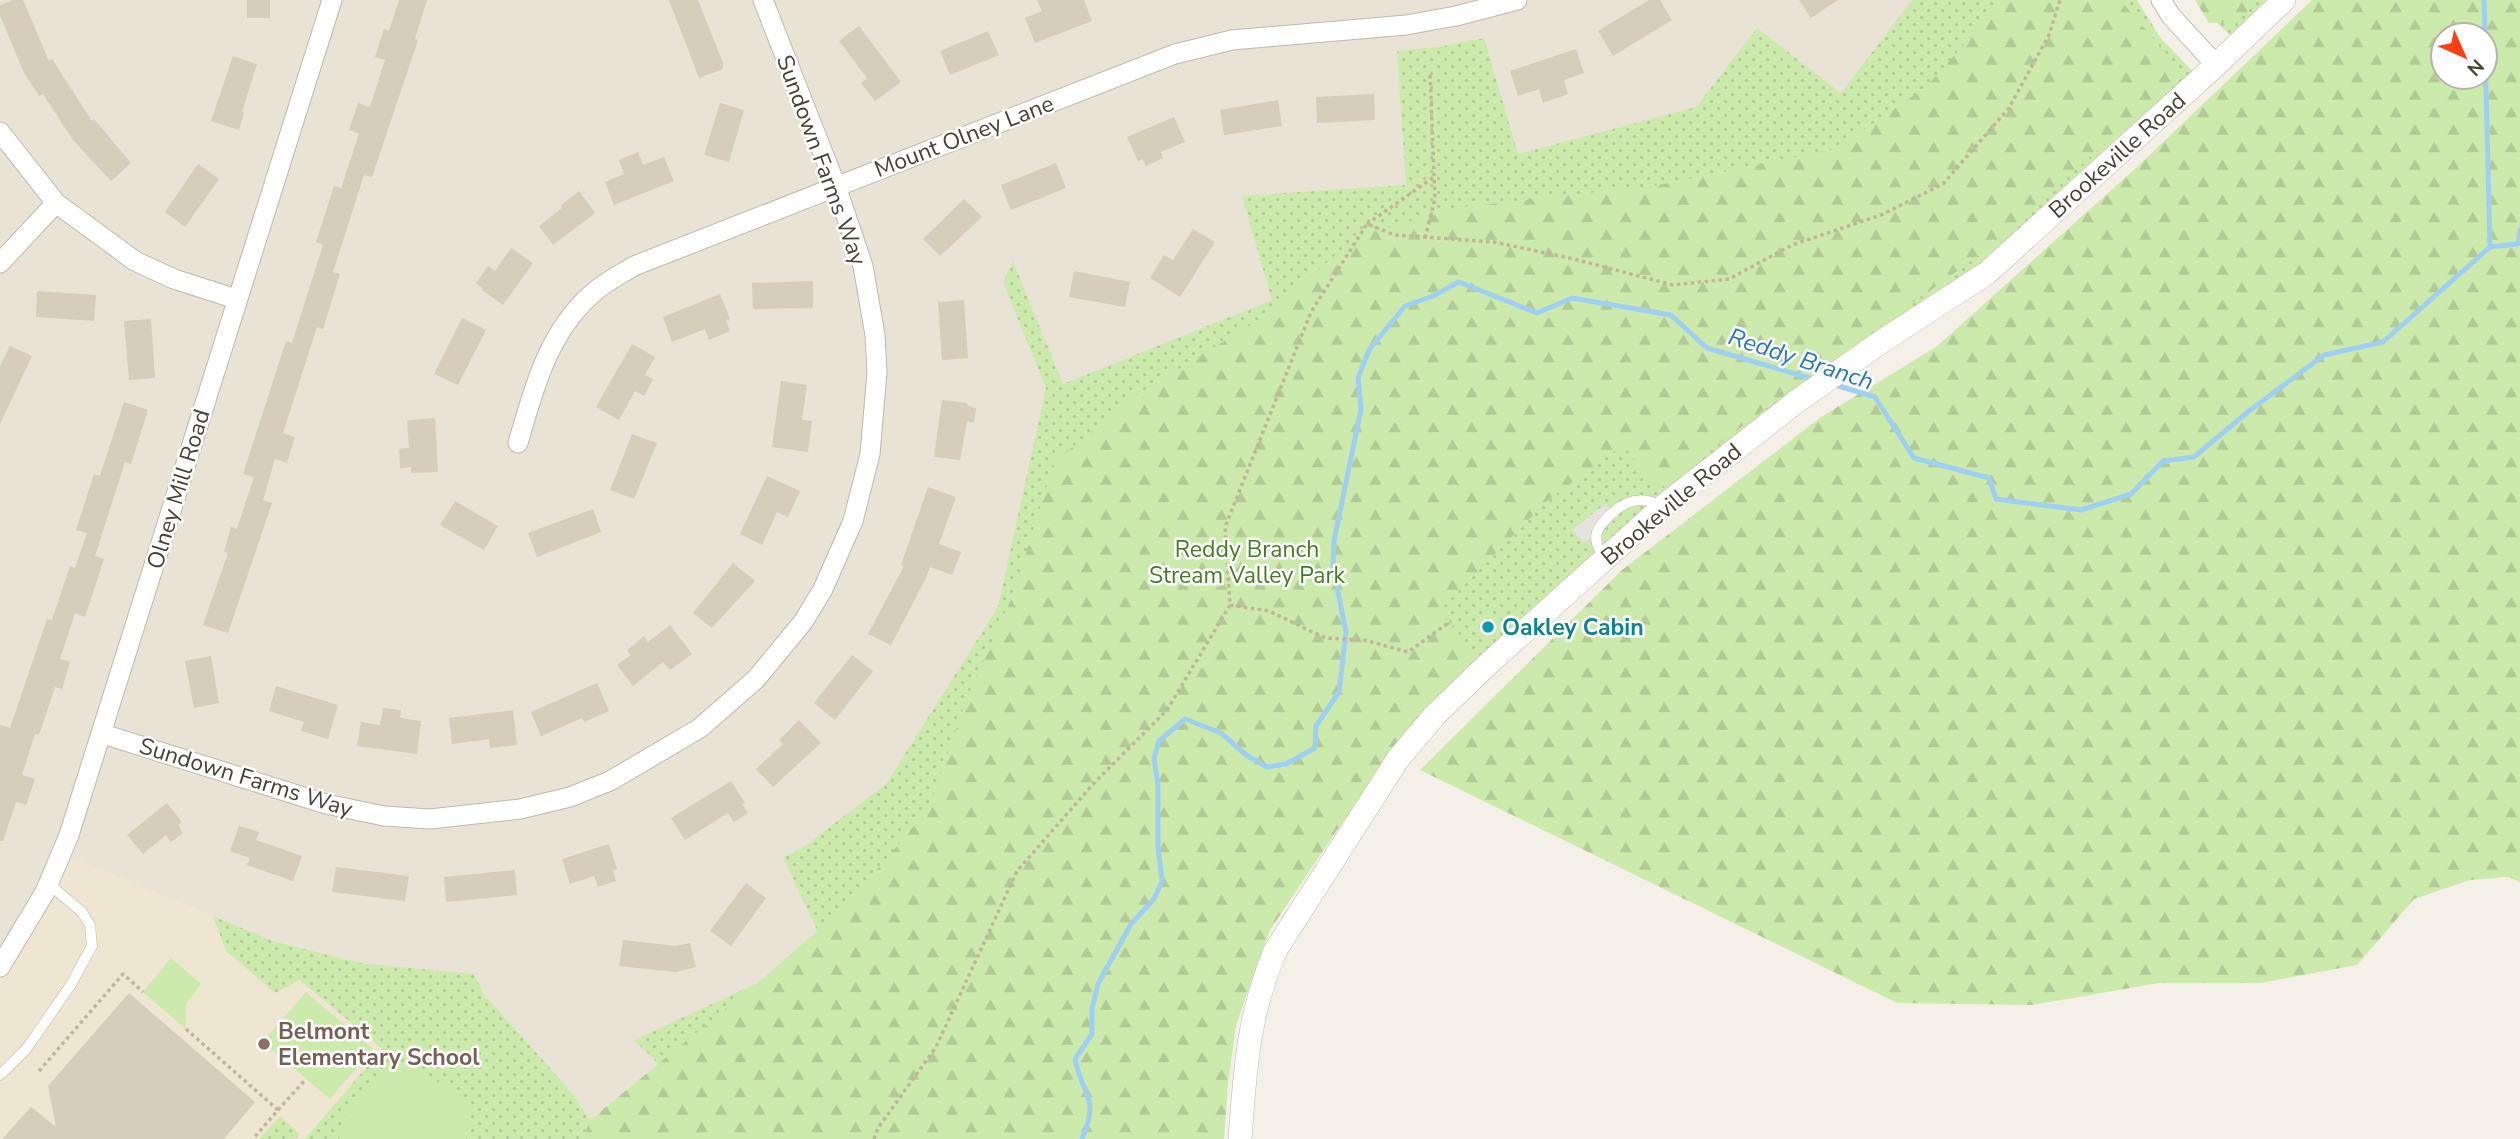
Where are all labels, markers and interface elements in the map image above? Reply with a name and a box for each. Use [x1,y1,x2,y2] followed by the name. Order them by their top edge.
[2429,21,2499,91] north arrow
[769,51,874,270] street label: Sundown Farms Way
[2461,53,2490,82] text: N
[2042,85,2193,225] street label: Brookeville Road
[870,88,1058,185] street label: Mount Olney Lane
[1724,320,1878,398] water label: Reddy Branch
[139,406,217,573] street label: Olney Mill Road
[1594,436,1748,572] street label: Brookeville Road
[1149,534,1346,591] park label: Reddy Branch Stream Valley Park
[1502,612,1644,643] place label: Oakley Cabin
[1480,619,1496,635] marker: Oakley Cabin
[135,730,357,825] street label: Sundown Farms Way
[278,1016,480,1073] place label: Belmont Elementary School
[256,1036,272,1052] marker: Belmont Elementary School

